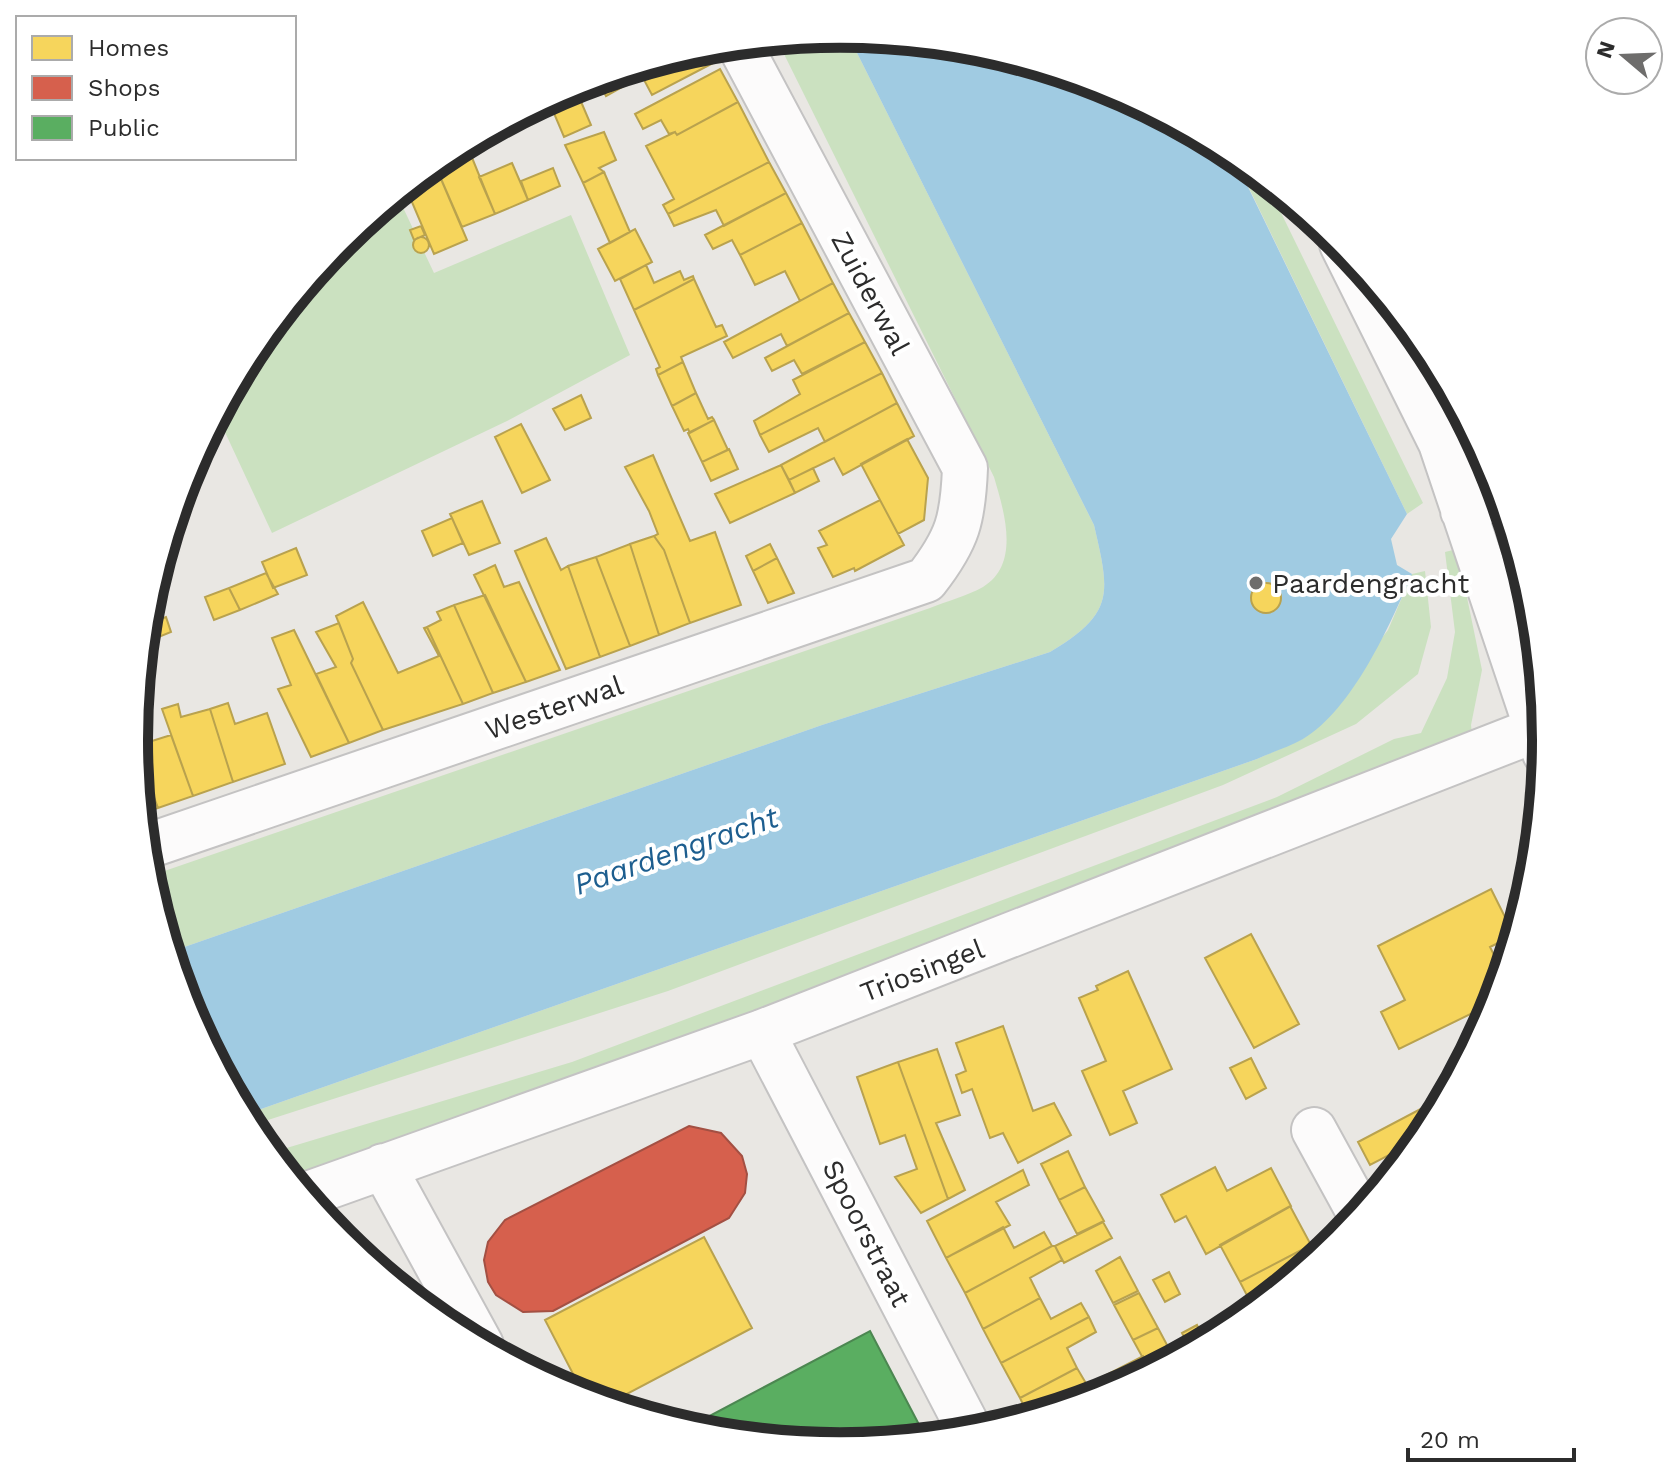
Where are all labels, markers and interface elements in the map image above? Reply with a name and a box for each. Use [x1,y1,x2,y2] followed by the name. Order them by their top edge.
[16,16,296,160] legend
[1584,16,1664,96] north arrow
[88,34,169,62] text: Homes
[1591,38,1620,61] text: N
[88,74,160,102] text: Shops
[88,114,160,142] text: Public
[824,226,917,361] street label: Zuiderwal
[1272,567,1469,600] place label: Paardengracht
[1247,574,1265,592] marker: Paardengracht
[481,668,628,746] street label: Westerwal
[569,799,784,902] water label: Paardengracht
[856,932,989,1009] street label: Triosingel
[815,1154,918,1312] street label: Spoorstraat
[1408,1412,1574,1462] scale bar
[1420,1426,1480,1454] text: 20 m

